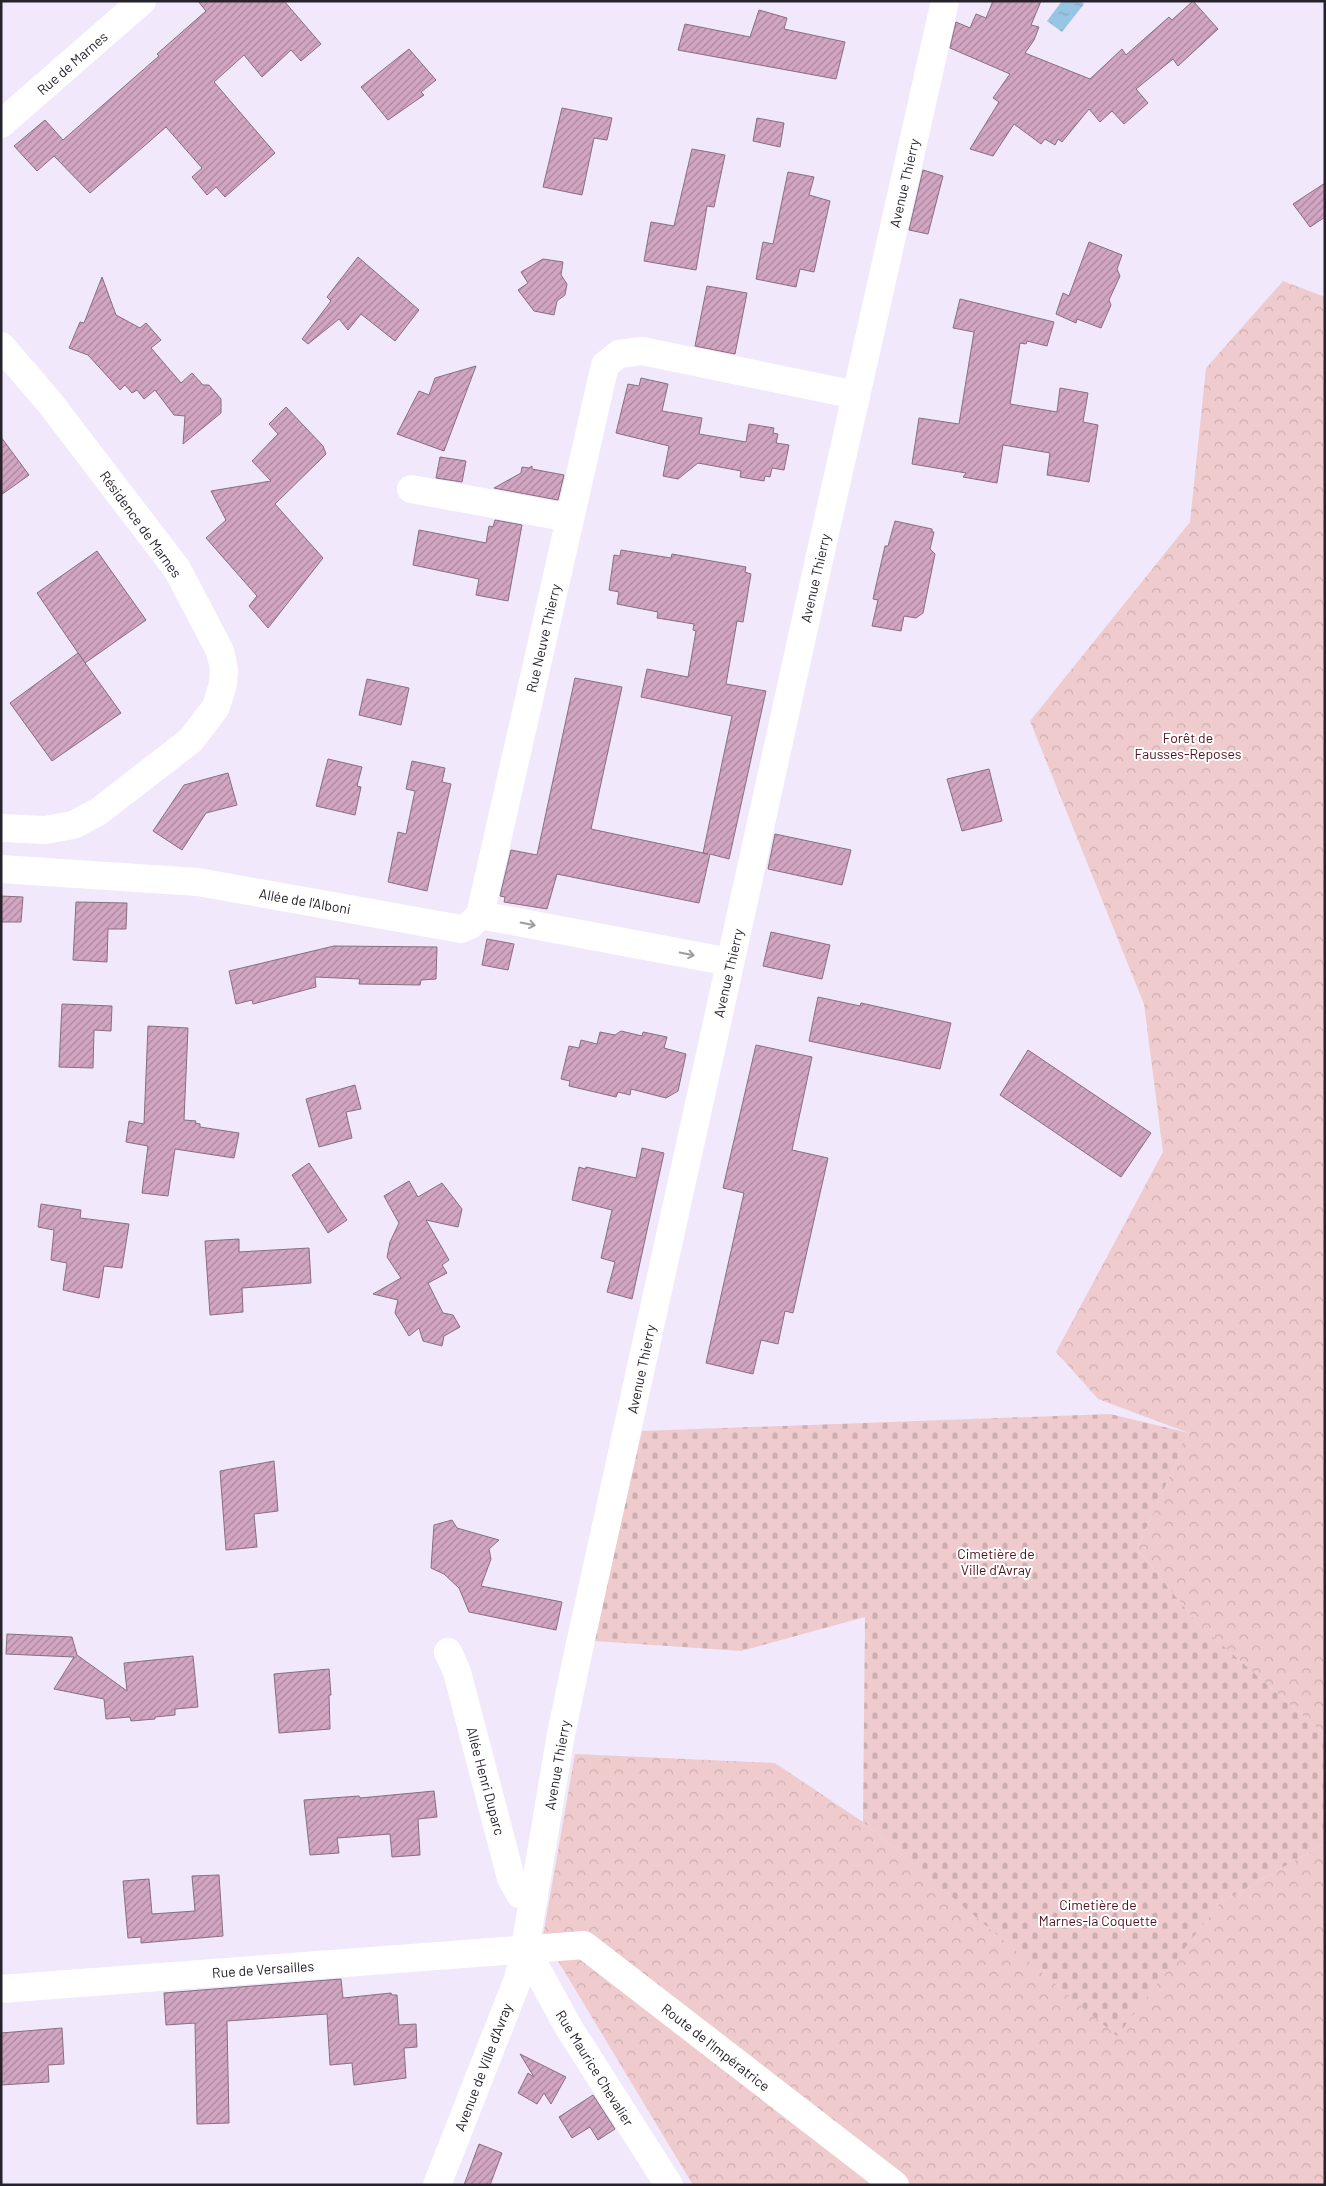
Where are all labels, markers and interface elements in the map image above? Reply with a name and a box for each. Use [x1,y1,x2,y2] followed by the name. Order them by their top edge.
[33,28,111,98] street label: Rue de Marnes
[885,136,923,229] street label: Avenue Thierry
[97,467,186,581] street label: Résidence de Marnes
[796,531,834,624] street label: Avenue Thierry
[522,581,564,694] street label: Rue Neuve Thierry
[1134,729,1242,762] park label: Forêt de Fausses-Reposes
[258,885,352,917] street label: Allée de l'Alboni
[519,920,535,930] one-way arrow
[709,926,747,1019] street label: Avenue Thierry
[679,950,695,959] one-way arrow
[623,1322,659,1415] street label: Avenue Thierry
[957,1545,1035,1578] park label: Cimetière de Ville d'Avray
[541,1718,573,1811] street label: Avenue Thierry
[463,1725,509,1837] street label: Allée Henri Duparc
[1039,1896,1157,1929] park label: Cimetière de Marnes-la Coquette
[211,1957,315,1981] street label: Rue de Versailles
[658,1999,774,2095] street label: Route de l'Impératrice
[451,2000,515,2133] street label: Avenue de Ville d'Avray
[552,2007,638,2129] street label: Rue Maurice Chevalier

